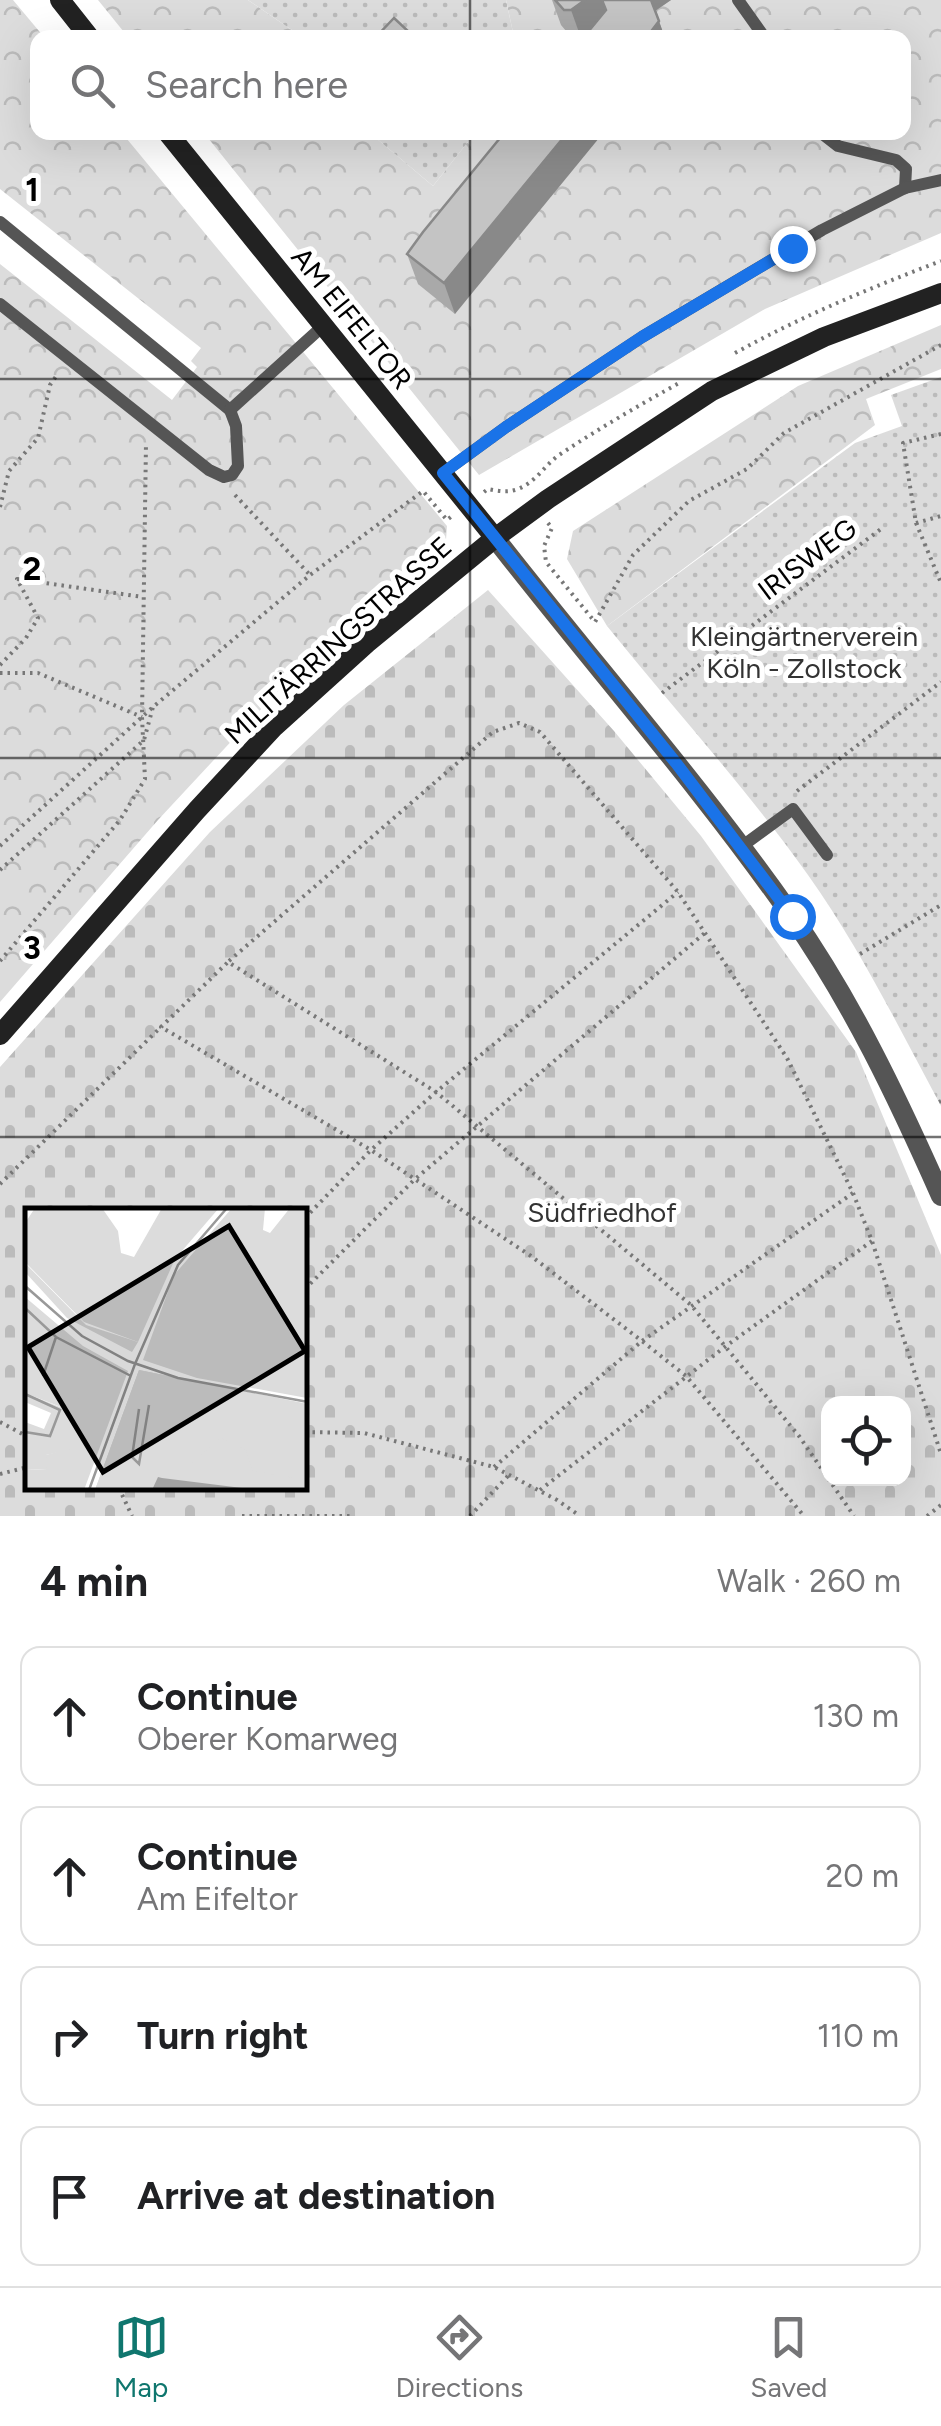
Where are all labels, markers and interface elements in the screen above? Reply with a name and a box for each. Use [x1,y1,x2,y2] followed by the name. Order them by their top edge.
[30,30,911,140] search box
[65,58,120,113] icon: search
[145,62,348,108] text: Search here
[25,171,39,209] text: 1
[770,226,816,272] route end
[284,240,420,396] street label: AM EIFELTOR
[751,511,863,607] street label: IRISWEG
[218,529,458,751] street label: MILITÄRRINGSTRASSE
[23,550,41,588] text: 2
[690,619,918,685] park label: Kleingärtnerverein Köln - Zollstock
[770,894,816,940] route start
[23,929,41,967] text: 3
[527,1195,677,1229] park label: Südfriedhof
[25,1208,308,1491] inset map
[821,1396,911,1486] map controls
[821,1396,911,1486] button: locate
[40,1556,148,1607] text: 4 min
[717,1562,901,1600] text: Walk · 260 m
[137,1674,298,1720] text: Continue
[42,1689,97,1744] icon: ahead
[813,1697,899,1735] text: 130 m
[137,1720,398,1758] text: Oberer Komarweg
[137,1834,298,1880] text: Continue
[42,1849,97,1904] icon: ahead
[825,1857,899,1895] text: 20 m
[137,1880,298,1918] text: Am Eifeltor
[42,2009,97,2064] icon: right
[137,2013,309,2059] text: Turn right
[817,2017,899,2055] text: 110 m
[42,2169,97,2224] icon: arrive
[137,2173,495,2219] text: Arrive at destination
[114,2310,169,2404] tab: Map
[396,2310,523,2404] tab: Directions
[750,2310,827,2404] tab: Saved

